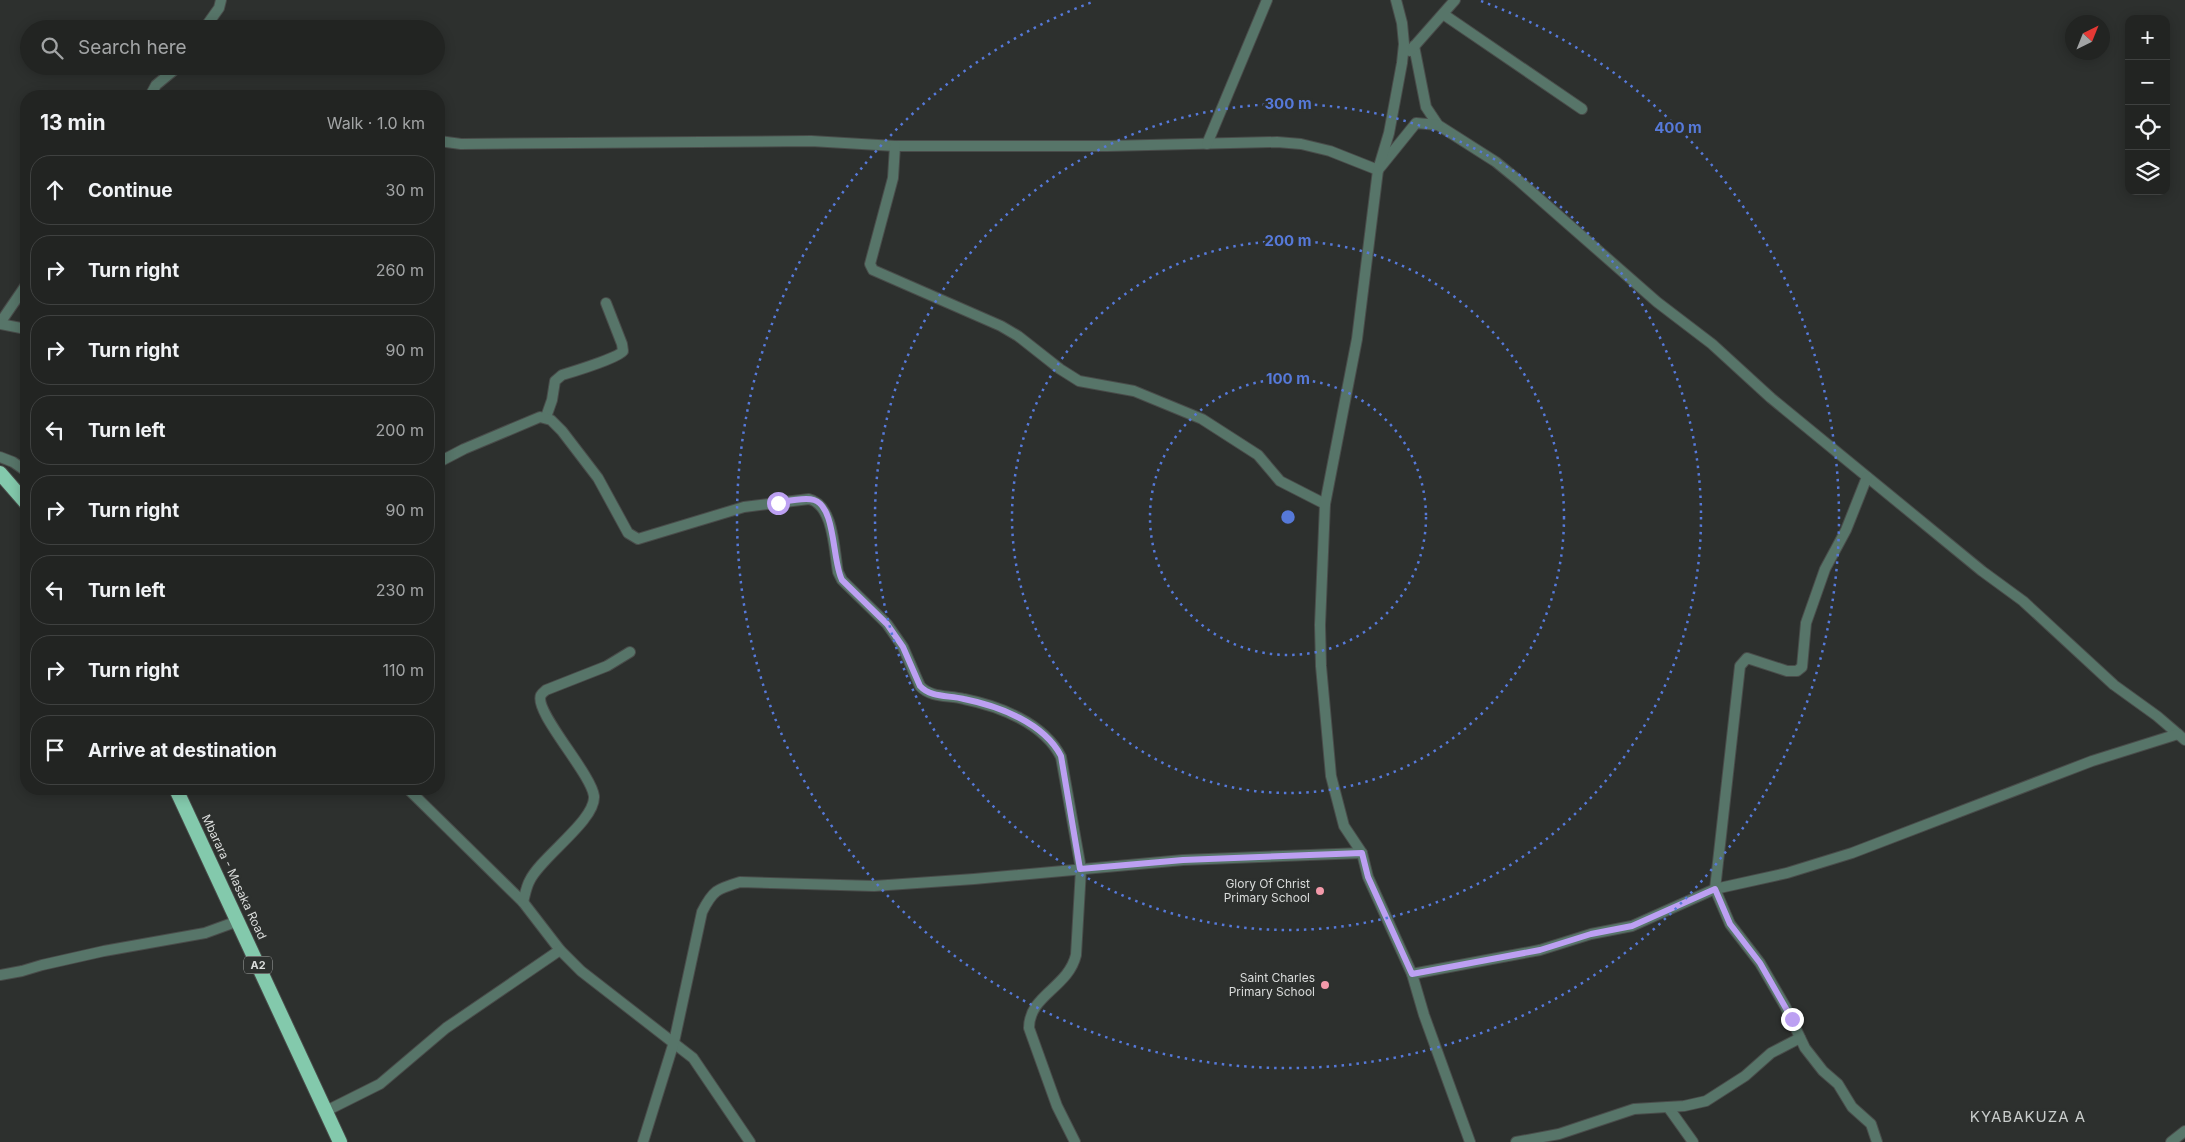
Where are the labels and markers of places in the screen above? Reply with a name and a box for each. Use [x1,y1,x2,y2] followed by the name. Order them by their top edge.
[1279,508,1297,526] centre of rings
[1224,876,1310,905] place label: Glory Of Christ Primary School
[1314,885,1326,897] marker: Glory Of Christ Primary School
[1229,970,1315,999] place label: Saint Charles Primary School
[1319,979,1331,991] marker: Saint Charles Primary School

